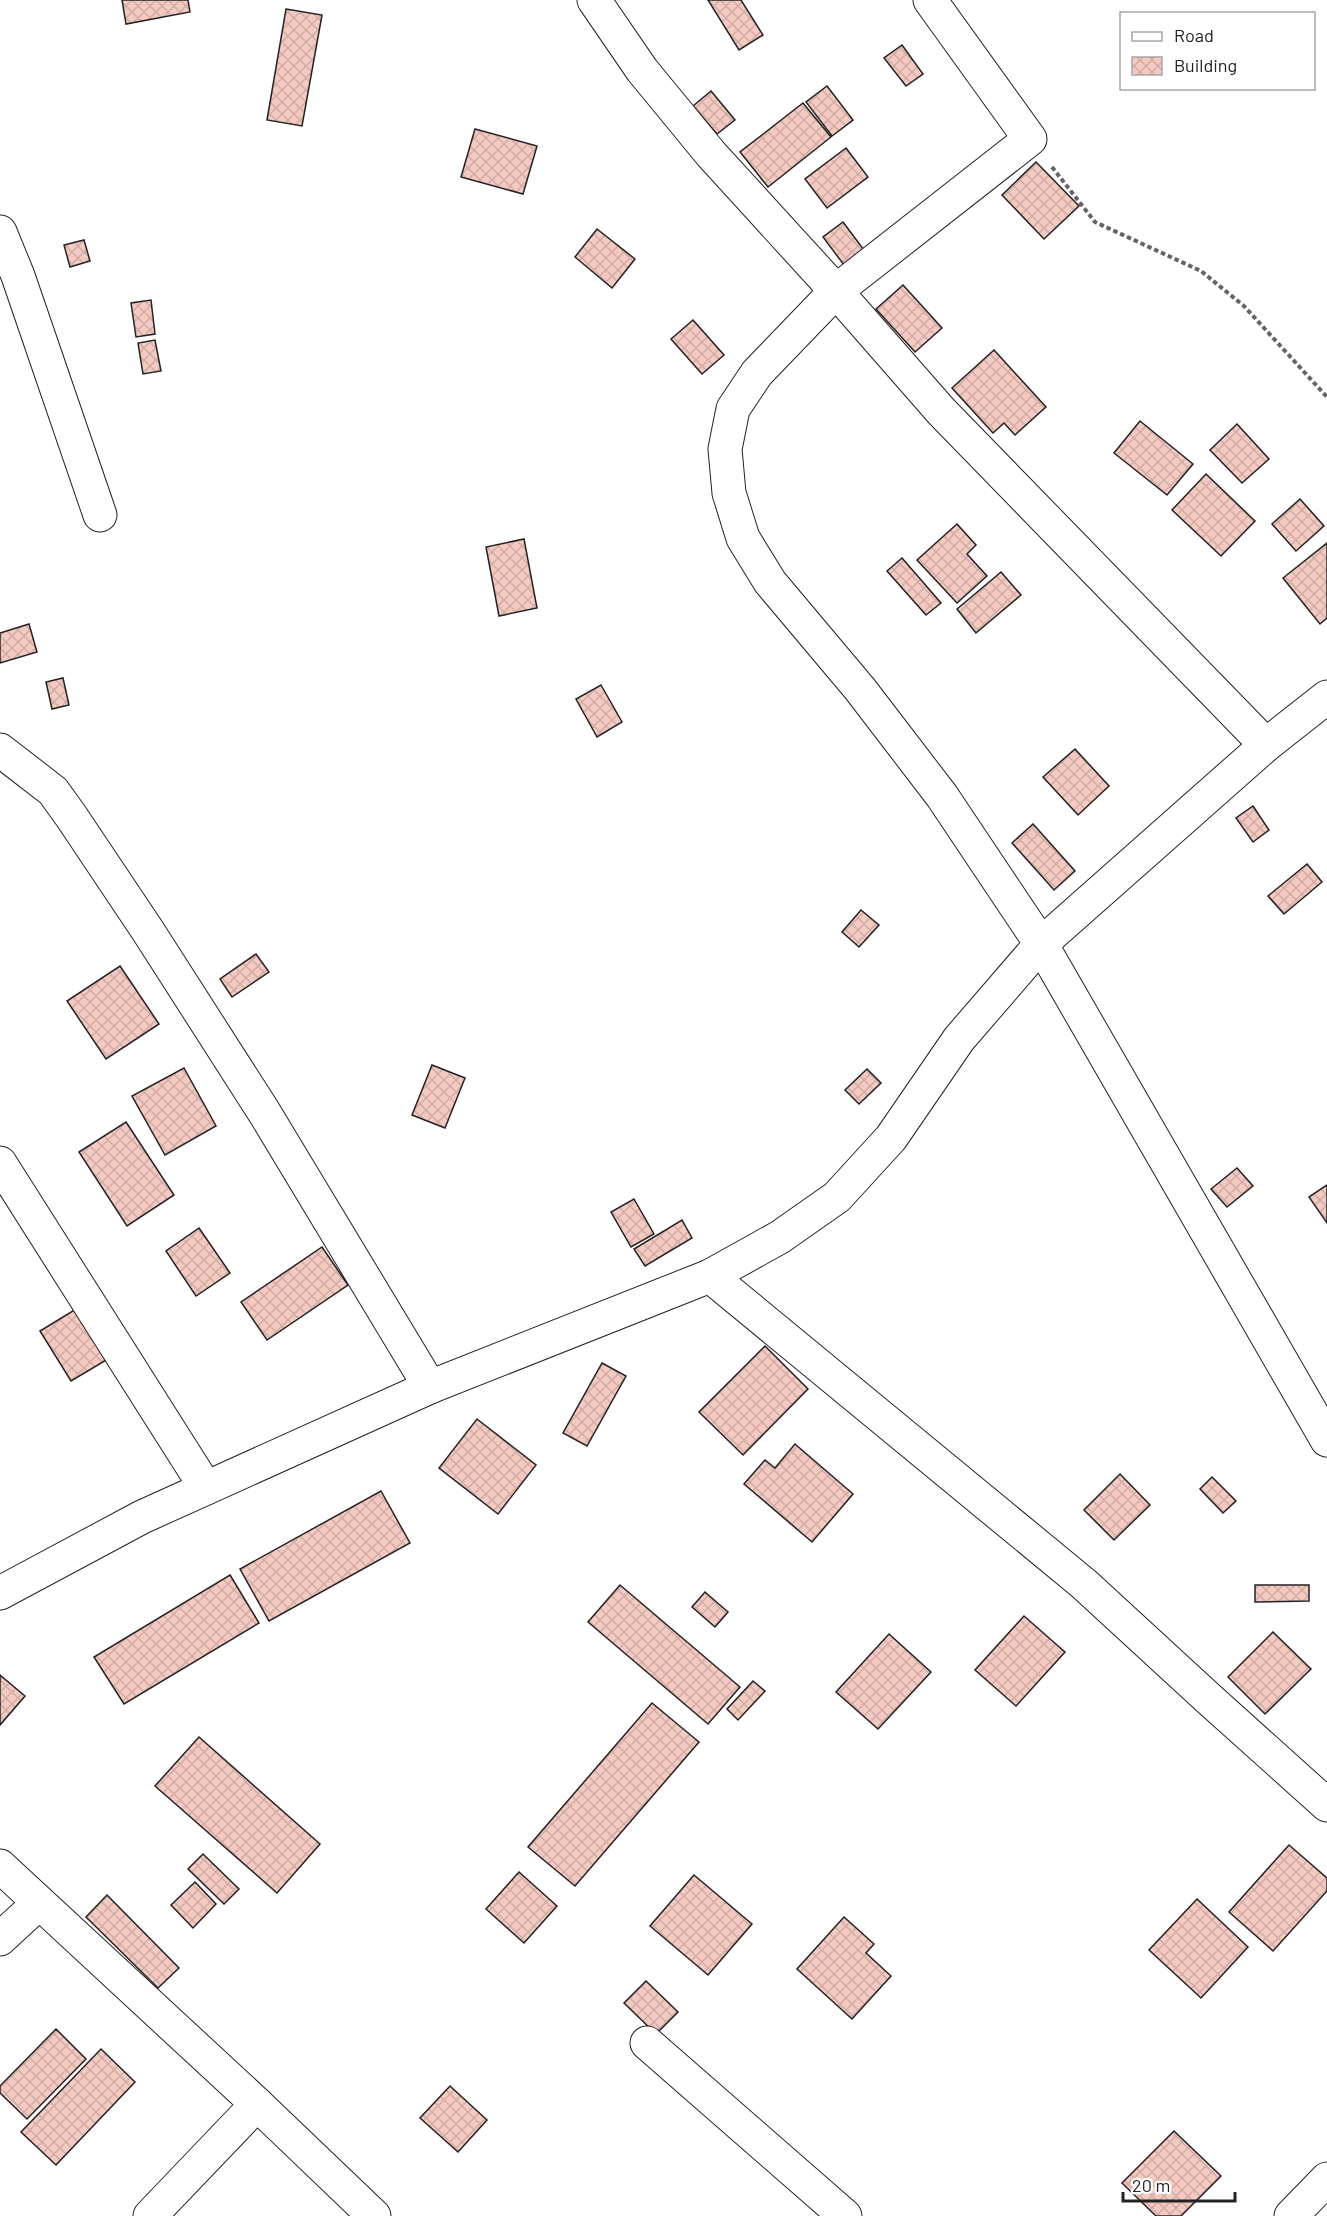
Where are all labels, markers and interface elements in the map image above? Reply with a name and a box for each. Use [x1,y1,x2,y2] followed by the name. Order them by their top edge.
[1120,12,1315,90] legend
[1174,24,1214,46] text: Road
[1174,54,1237,76] text: Building
[1123,2165,1236,2203] scale bar
[1132,2174,1170,2196] text: 20 m

